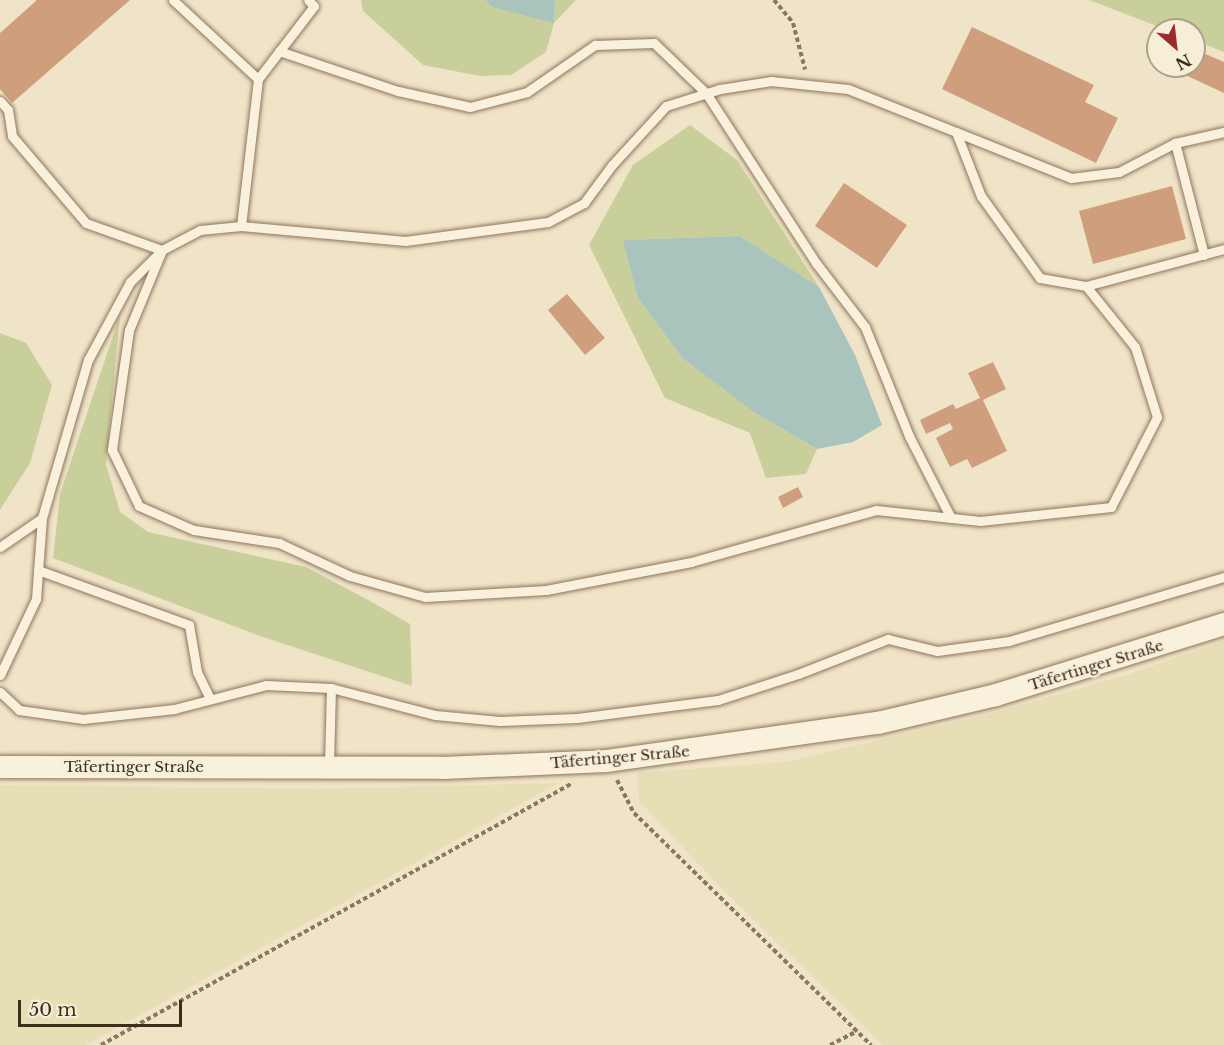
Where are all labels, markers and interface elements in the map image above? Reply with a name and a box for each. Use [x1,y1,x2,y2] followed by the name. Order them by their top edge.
[1146,18,1206,78] north arrow
[1172,50,1195,74] text: N
[1026,636,1166,694] street label: Täfertinger Straße
[549,742,691,772] street label: Täfertinger Straße
[64,758,204,776] street label: Täfertinger Straße
[21,988,184,1026] scale bar
[29,999,77,1021] text: 50 m

